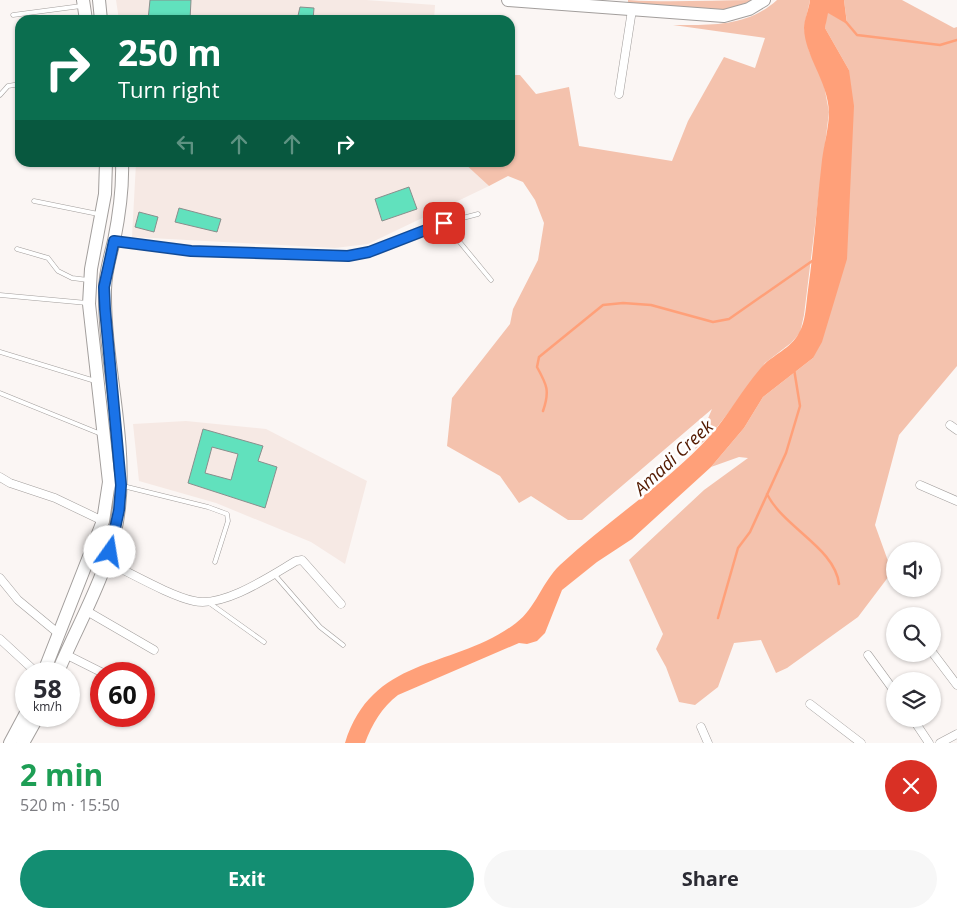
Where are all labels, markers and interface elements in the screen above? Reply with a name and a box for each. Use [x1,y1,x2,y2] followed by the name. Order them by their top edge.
[118,29,222,76] text: 250 m
[35,35,100,100] icon: right
[118,74,220,104] text: Turn right
[172,130,200,158] icon: left
[225,130,253,158] icon: ahead
[278,130,306,158] icon: ahead
[331,130,359,158] icon: right
[423,202,465,244] pin
[430,209,458,237] icon: arrive
[627,413,719,501] water label: Amadi Creek
[83,525,135,577] position arrow
[886,542,941,727] map controls
[886,542,941,597] button: sound
[886,607,941,662] button: search
[90,662,155,727] speed limit sign: 60
[33,671,62,705] text: 58
[886,672,941,727] button: layers
[33,698,62,715] text: km/h
[20,754,103,795] text: 2 min
[885,760,937,812] button: close
[20,794,120,816] text: 520 m · 15:50
[20,850,474,908] button: Exit
[484,850,937,908] button: Share

